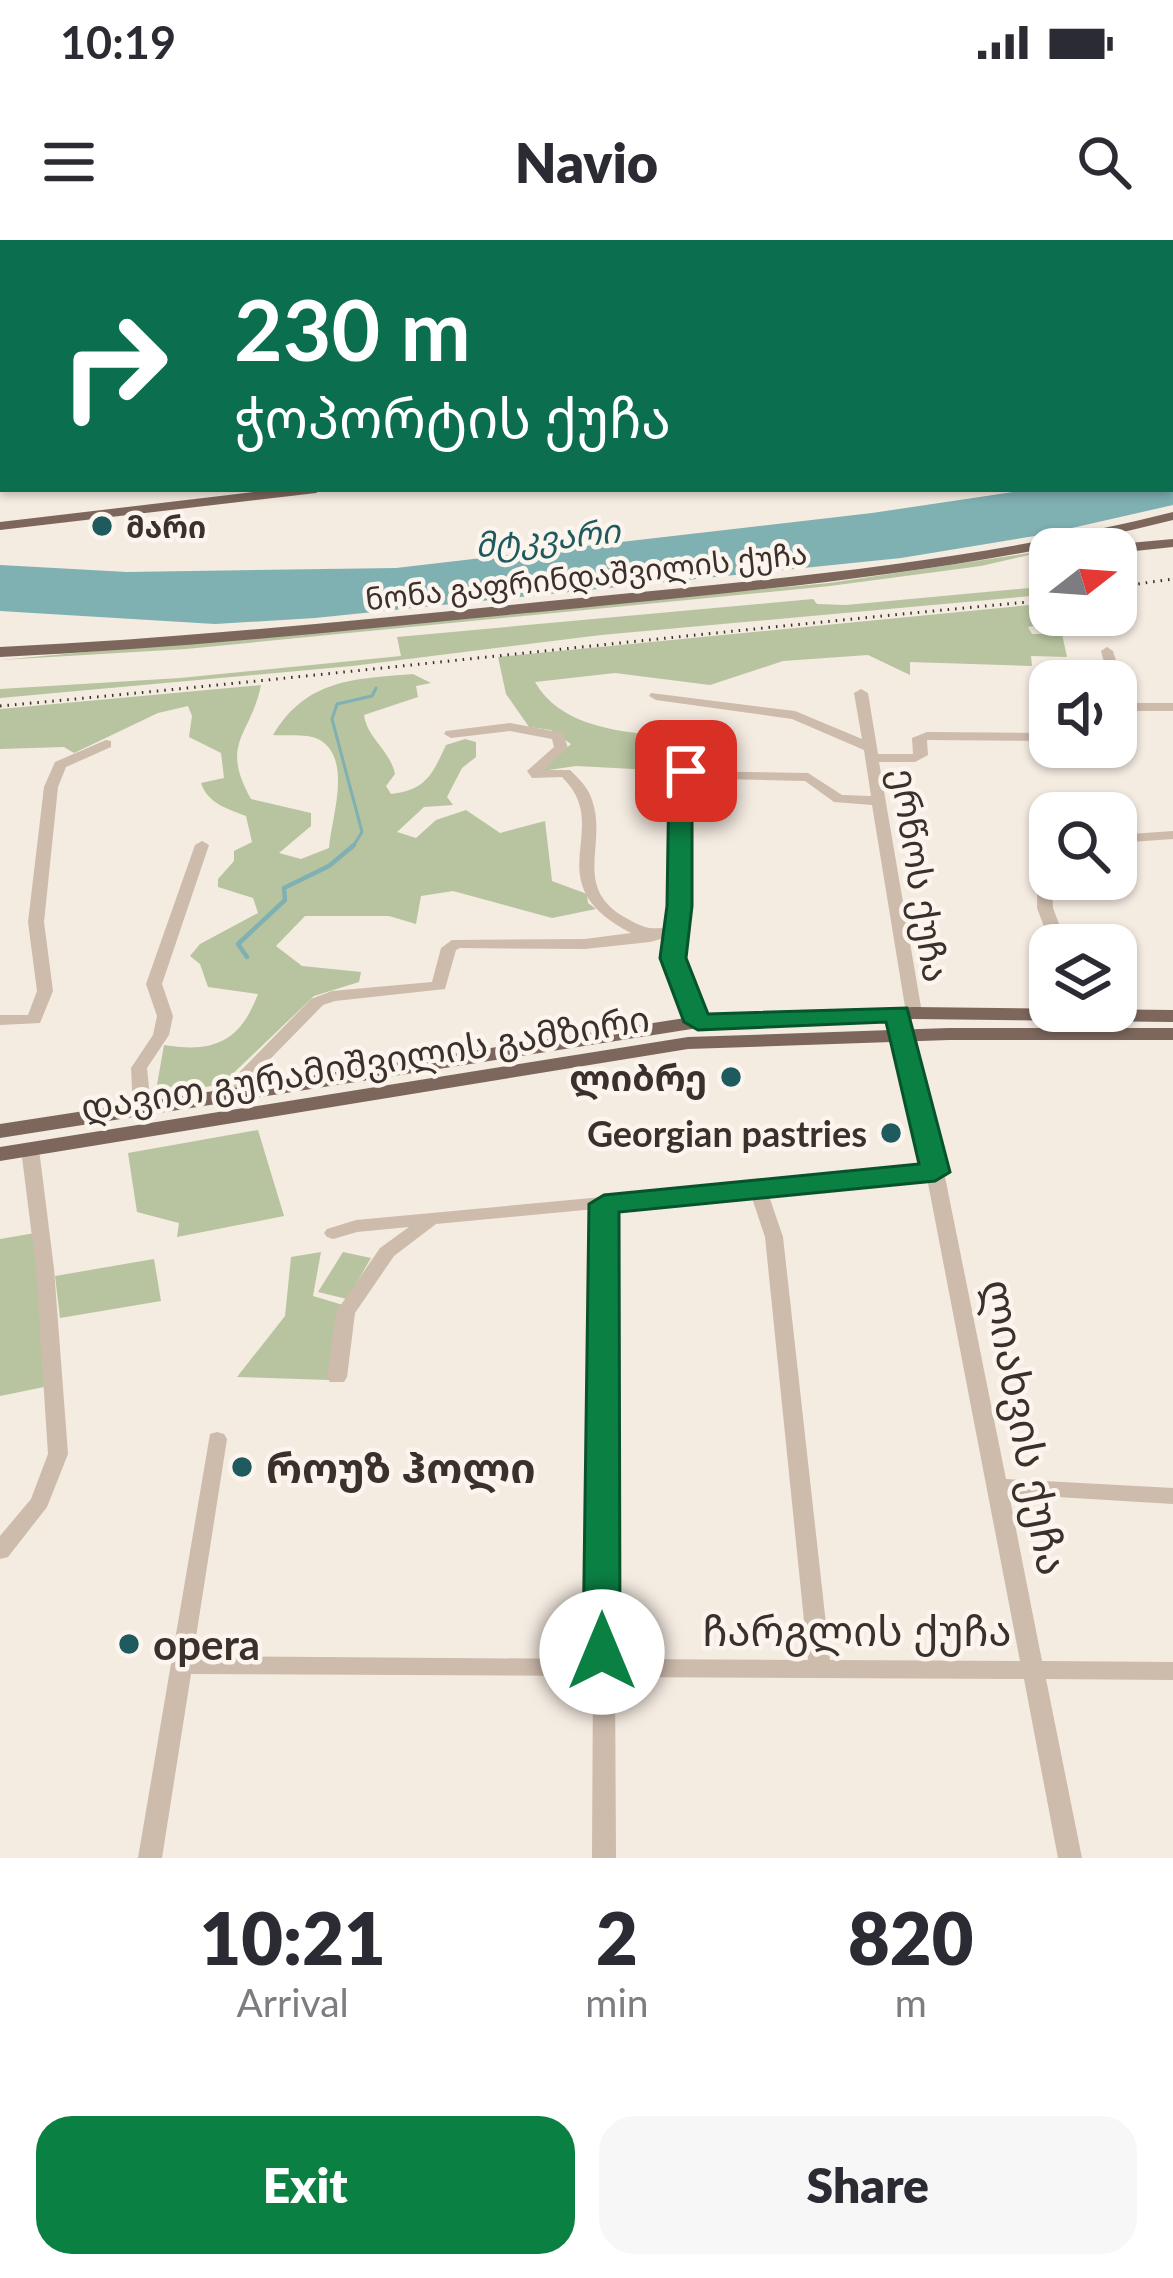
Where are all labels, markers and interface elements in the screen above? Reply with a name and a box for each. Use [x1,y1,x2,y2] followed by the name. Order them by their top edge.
[60,15,176,69] text: 10:19
[36,129,102,195] icon: menu
[1071,129,1137,195] icon: search
[515,130,658,195] text: Navio
[234,278,471,379] text: 230 m
[36,288,192,444] icon: right
[234,385,671,450] text: ჭოპორტის ქუჩა
[126,508,206,544] place label: მარი
[472,509,624,566] water label: მტკვარი
[89,513,115,539] marker: მარი
[1029,528,1137,636] north arrow
[1029,528,1137,1032] map controls
[363,534,809,618] street label: ნონა გაფრინდაშვილის ქუჩა
[1029,660,1137,768] button: sound
[635,720,737,822] pin
[653,738,719,804] icon: arrive
[881,765,960,985] street label: ერწოს ქუჩა
[1029,792,1137,900] button: search
[1029,924,1137,1032] button: layers
[78,995,653,1131] street label: დავით გურამიშვილის გამზირი
[569,1055,707,1100] place label: ლიბრე
[718,1064,744,1090] marker: ლიბრე
[587,1111,867,1155] place label: Georgian pastries
[878,1120,904,1146] marker: Georgian pastries
[971,1275,1079,1580] street label: ლიახვის ქუჩა
[266,1442,536,1494] place label: როუზ ჰოლი
[229,1454,255,1480] marker: როუზ ჰოლი
[539,1589,665,1715] position arrow
[702,1605,1012,1657] street label: ჩარგლის ქუჩა
[153,1619,260,1669] place label: opera
[116,1631,142,1657] marker: opera
[200,1894,386,1980] text: 10:21
[596,1894,638,1980] text: 2
[848,1894,973,1980] text: 820
[236,1979,349,2025] text: Arrival
[585,1979,649,2025] text: min
[895,1979,927,2025] text: m
[36,2116,575,2254] button: Exit
[599,2116,1137,2254] button: Share

